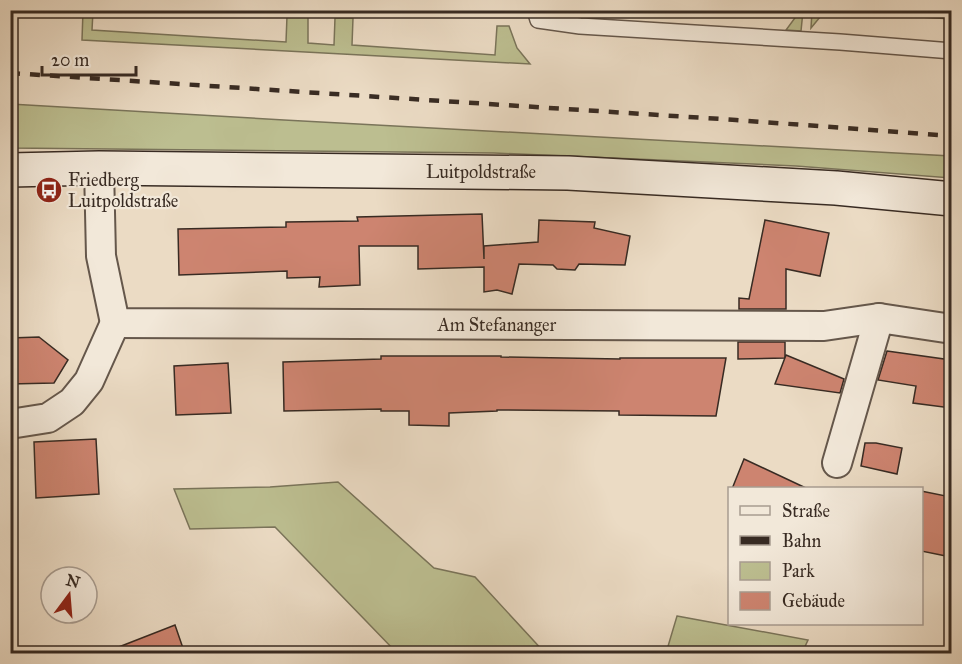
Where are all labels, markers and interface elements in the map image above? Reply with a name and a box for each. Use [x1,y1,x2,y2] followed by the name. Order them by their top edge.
[42,39,136,77] scale bar
[51,49,89,71] text: 20 m
[426,161,536,183] street label: Luitpoldstraße
[68,169,178,212] place label: Friedberg Luitpoldstraße
[34,175,64,205] bus stop icon: Friedberg Luitpoldstraße
[437,314,557,337] street label: Am Stefananger
[728,487,923,625] legend
[782,500,830,522] text: Straße
[782,530,822,552] text: Bahn
[782,560,815,582] text: Park
[39,565,99,625] north arrow
[64,570,83,592] text: N
[782,590,845,612] text: Gebäude

